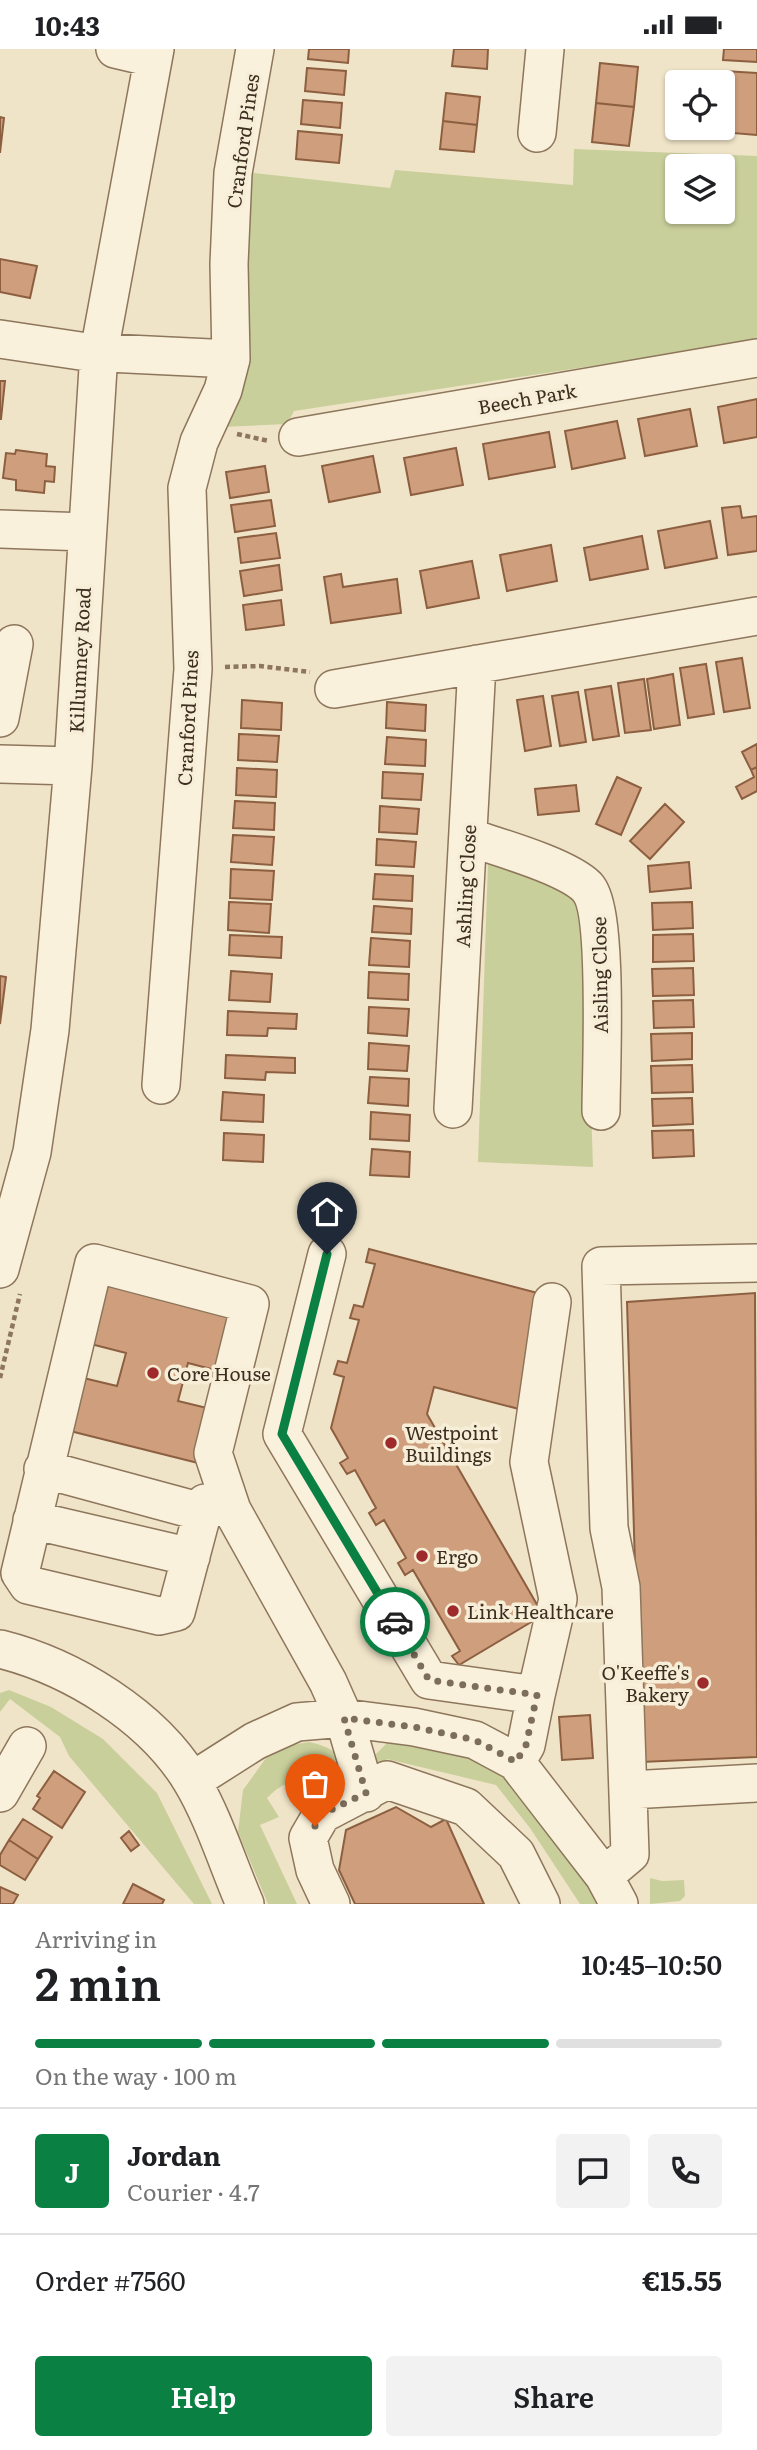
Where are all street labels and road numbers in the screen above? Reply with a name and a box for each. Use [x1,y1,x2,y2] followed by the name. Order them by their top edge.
[219,71,265,210] street label: Cranford Pines
[475,375,579,420] street label: Beech Park
[61,586,97,734] street label: Killumney Road
[169,649,205,786] street label: Cranford Pines
[448,824,482,948] street label: Ashling Close
[584,916,614,1034] street label: Aisling Close

